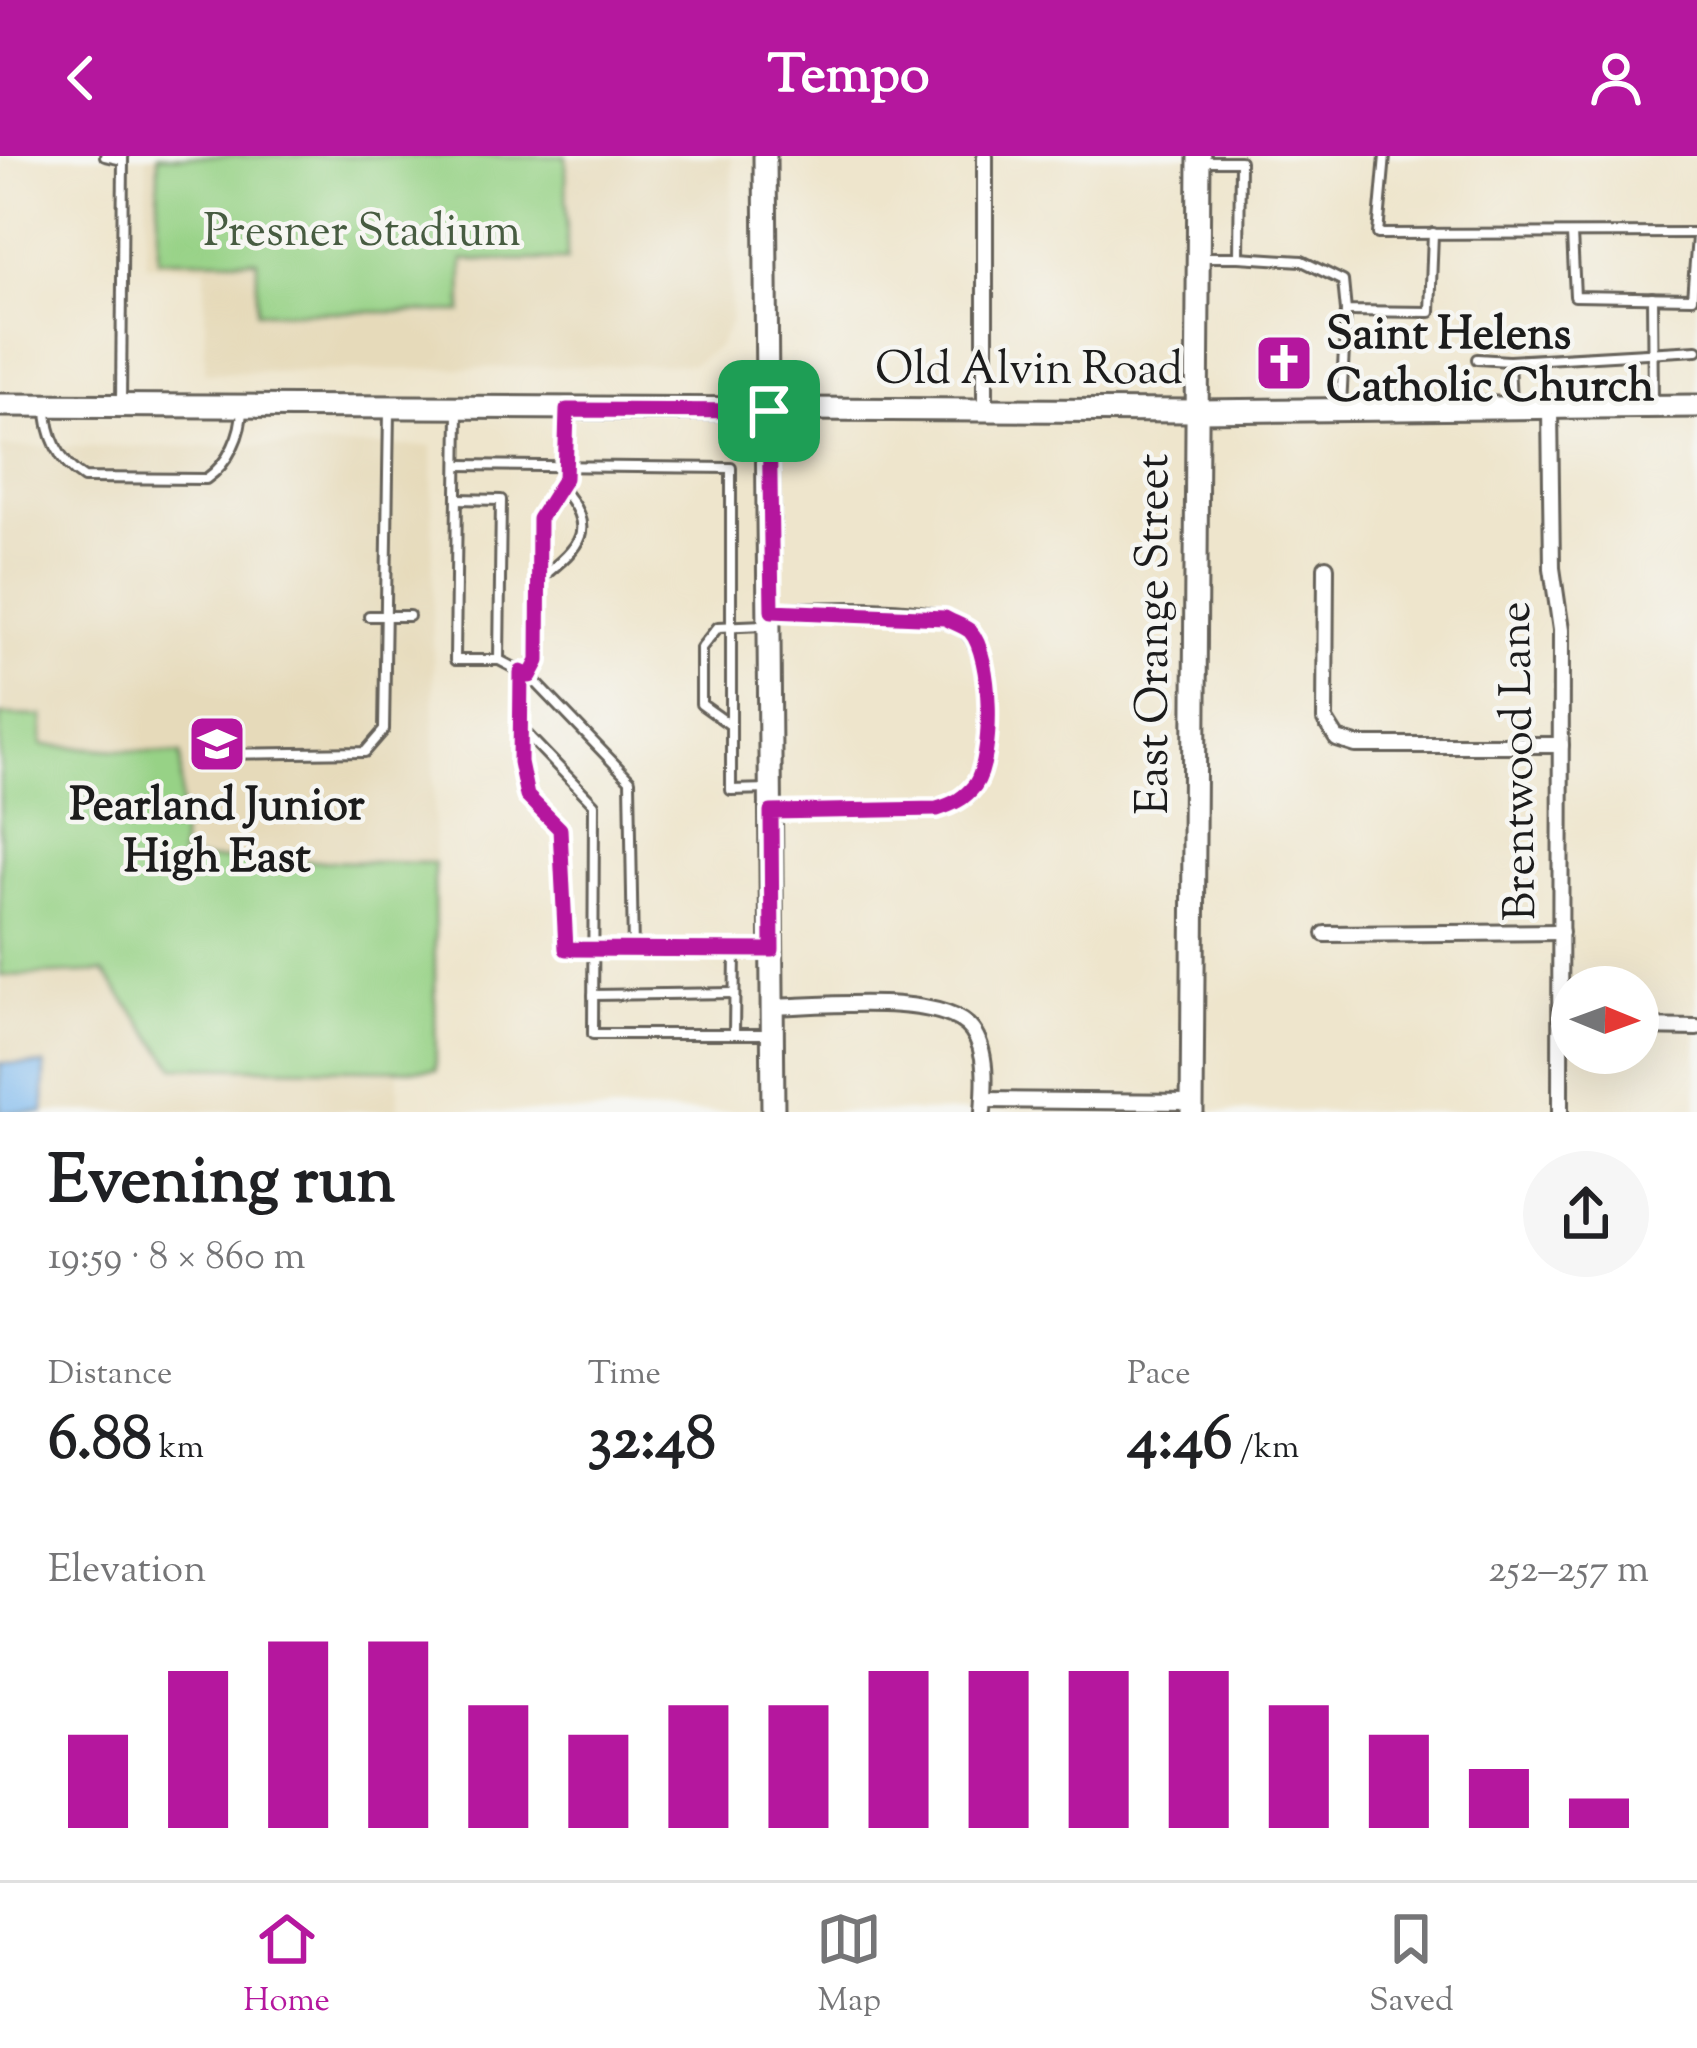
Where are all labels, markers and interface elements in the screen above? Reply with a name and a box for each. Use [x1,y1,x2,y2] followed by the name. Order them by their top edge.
[768,39,930,117] text: Tempo
[48,45,114,111] icon: back
[1583,45,1649,111] icon: person
[203,202,521,267] park label: Presner Stadium
[1326,305,1655,422] place label: Saint Helens Catholic Church
[1253,332,1315,394] church icon: Saint Helens Catholic Church
[875,340,1183,405] street label: Old Alvin Road
[718,360,820,462] pin
[736,378,802,444] icon: arrive
[1124,453,1189,815] street label: East Orange Street
[1486,601,1556,921] street label: Brentwood Lane
[186,713,248,775] school or university icon: Pearland Junior High East
[69,776,365,893] place label: Pearland Junior High East
[1551,966,1659,1074] north arrow
[1551,966,1659,1074] map controls
[48,1138,395,1233] text: Evening run
[1523,1151,1649,1277] button: share
[48,1231,305,1287] text: 19:59 · 8 × 860 m
[48,1351,172,1399] text: Distance
[588,1351,661,1399] text: Time
[1127,1351,1191,1399] text: Pace
[48,1399,152,1486] text: 6.88
[588,1399,716,1486] text: 32:48
[1127,1399,1233,1486] text: 4:46
[152,1425,204,1473] text: km
[1233,1425,1299,1473] text: /km
[48,1544,206,1600] text: Elevation
[1488,1544,1649,1600] text: 252–257 m
[243,1906,330,2026] tab: Home
[816,1906,882,2026] tab: Map
[1369,1906,1454,2026] tab: Saved

